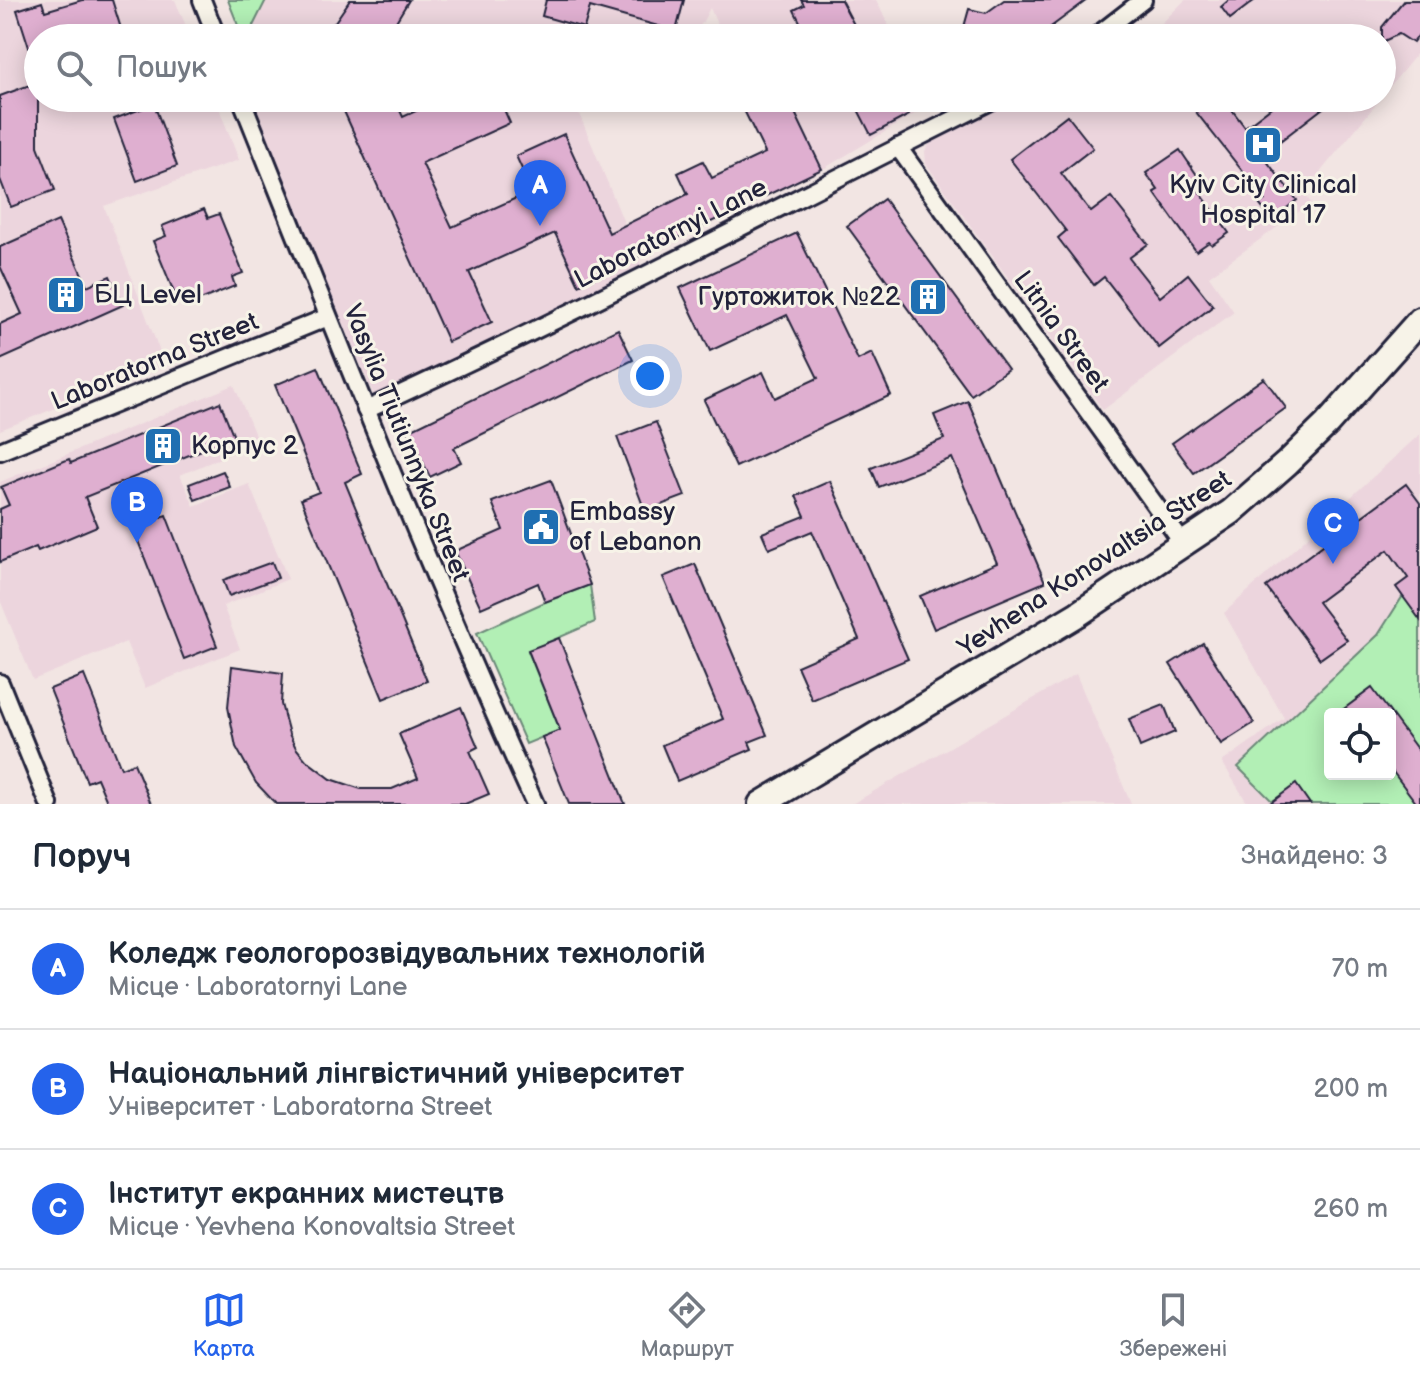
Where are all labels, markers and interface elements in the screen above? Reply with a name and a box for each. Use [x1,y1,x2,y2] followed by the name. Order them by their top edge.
[24,24,1396,112] search box
[52,46,96,90] icon: search
[116,50,207,86] text: Пошук
[1242,124,1284,166] hospital icon: Kyiv City Clinical Hospital 17
[514,160,566,226] pin: A
[1169,170,1357,231] place label: Kyiv City Clinical Hospital 17
[570,172,772,296] street label: Laboratornyi Lane
[1007,265,1115,399] street label: Litnia Street
[45,274,87,316] building icon: БЦ Level
[907,276,949,318] building icon: Гуртожиток №22
[94,280,202,311] place label: БЦ Level
[698,282,901,313] place label: Гуртожиток №22
[336,300,476,586] street label: Vasylia Tiutiunnyka Street
[47,306,263,418] street label: Laboratorna Street
[630,356,670,396] your location
[142,425,184,467] building icon: Корпус 2
[191,431,299,462] place label: Корпус 2
[952,464,1237,665] street label: Yevhena Konovaltsia Street
[111,477,163,543] pin: B
[569,497,702,558] place label: Embassy of Lebanon
[1307,498,1359,564] pin: C
[520,506,562,548] public building icon: Embassy of Lebanon
[1324,708,1396,780] map controls
[1324,708,1396,780] button: locate
[32,836,131,877] text: Поруч
[1241,841,1388,872] text: Знайдено: 3
[108,936,705,972] text: Коледж геологорозвідувальних технологій
[50,954,66,985] text: A
[1331,954,1388,985] text: 70 m
[108,972,407,1003] text: Місце · Laboratornyi Lane
[108,1056,684,1092] text: Національний лінгвістичний університет
[49,1074,67,1105] text: B
[1314,1074,1388,1105] text: 200 m
[108,1092,492,1123] text: Університет · Laboratorna Street
[108,1176,504,1212] text: Інститут екранних мистецтв
[49,1194,67,1225] text: C
[1313,1194,1388,1225] text: 260 m
[108,1212,515,1243] text: Місце · Yevhena Konovaltsia Street
[193,1288,255,1363] tab: Карта
[641,1288,734,1363] tab: Маршрут
[1120,1288,1227,1363] tab: Збережені

